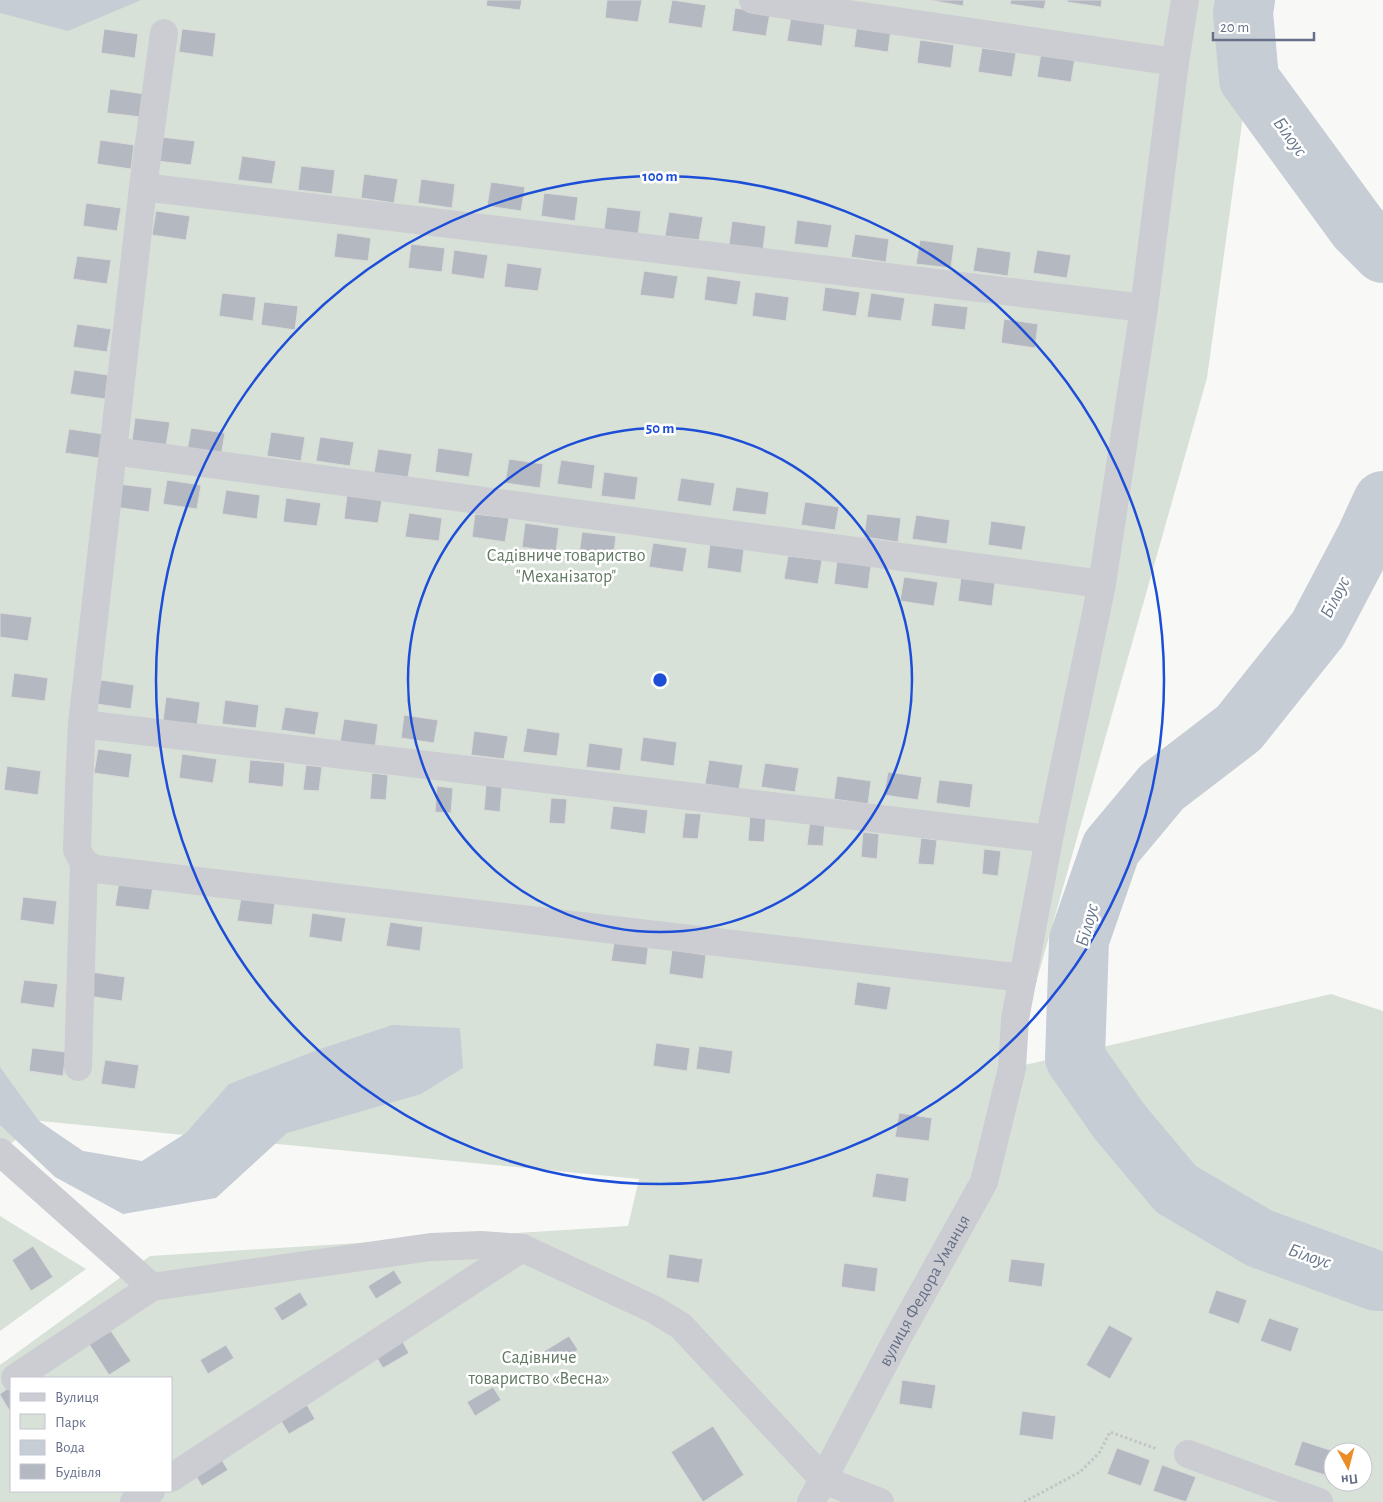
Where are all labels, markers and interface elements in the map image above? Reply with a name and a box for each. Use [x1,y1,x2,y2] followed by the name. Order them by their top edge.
[1213,10,1314,42] scale bar
[1220,20,1249,35] text: 20 m
[1269,114,1311,160] water label: Білоус
[642,169,678,184] text: 100 m
[646,421,674,436] text: 50 m
[487,547,645,586] park label: Садівниче товариство "Механізатор"
[1317,574,1354,621] water label: Білоус
[651,671,669,689] centre of rings
[1073,901,1102,949] water label: Білоус
[876,1212,974,1370] street label: вулиця Федора Уманця
[1286,1240,1334,1273] water label: Білоус
[467,1349,610,1388] park label: Садівниче товариство «Весна»
[10,1377,172,1492] legend
[55,1390,99,1405] text: Вулиця
[55,1415,86,1430] text: Парк
[55,1440,85,1455] text: Вода
[1323,1442,1373,1492] north arrow
[55,1465,101,1480] text: Будівля
[1340,1471,1359,1487] text: Пн

